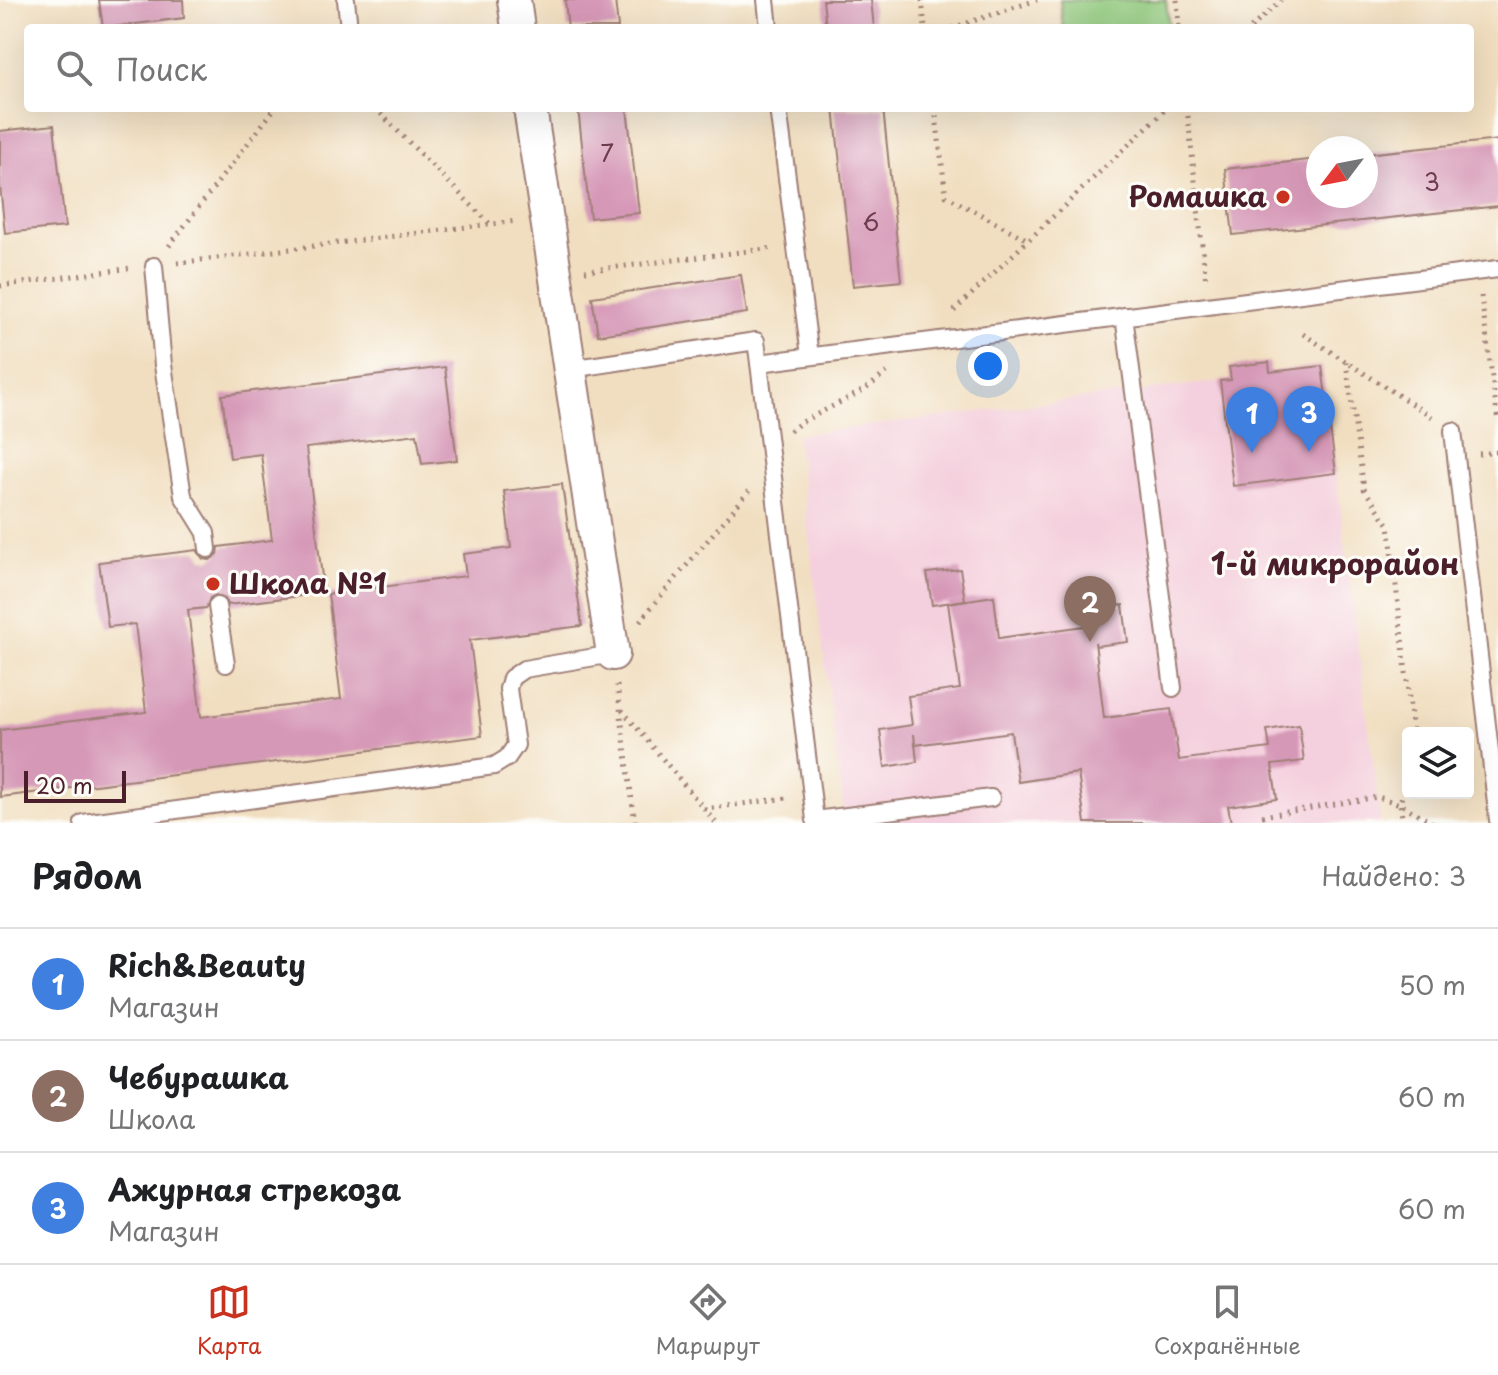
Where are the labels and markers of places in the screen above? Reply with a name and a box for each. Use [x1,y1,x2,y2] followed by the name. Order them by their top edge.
[1129,174,1268,217] place label: Ромашка
[1274,188,1292,206] marker: Ромашка
[1283,386,1335,452] pin: 3
[1226,387,1278,453] pin: 1
[229,561,387,604] place label: Школа №1
[204,575,222,593] marker: Школа №1
[1064,576,1116,642] pin: 2

